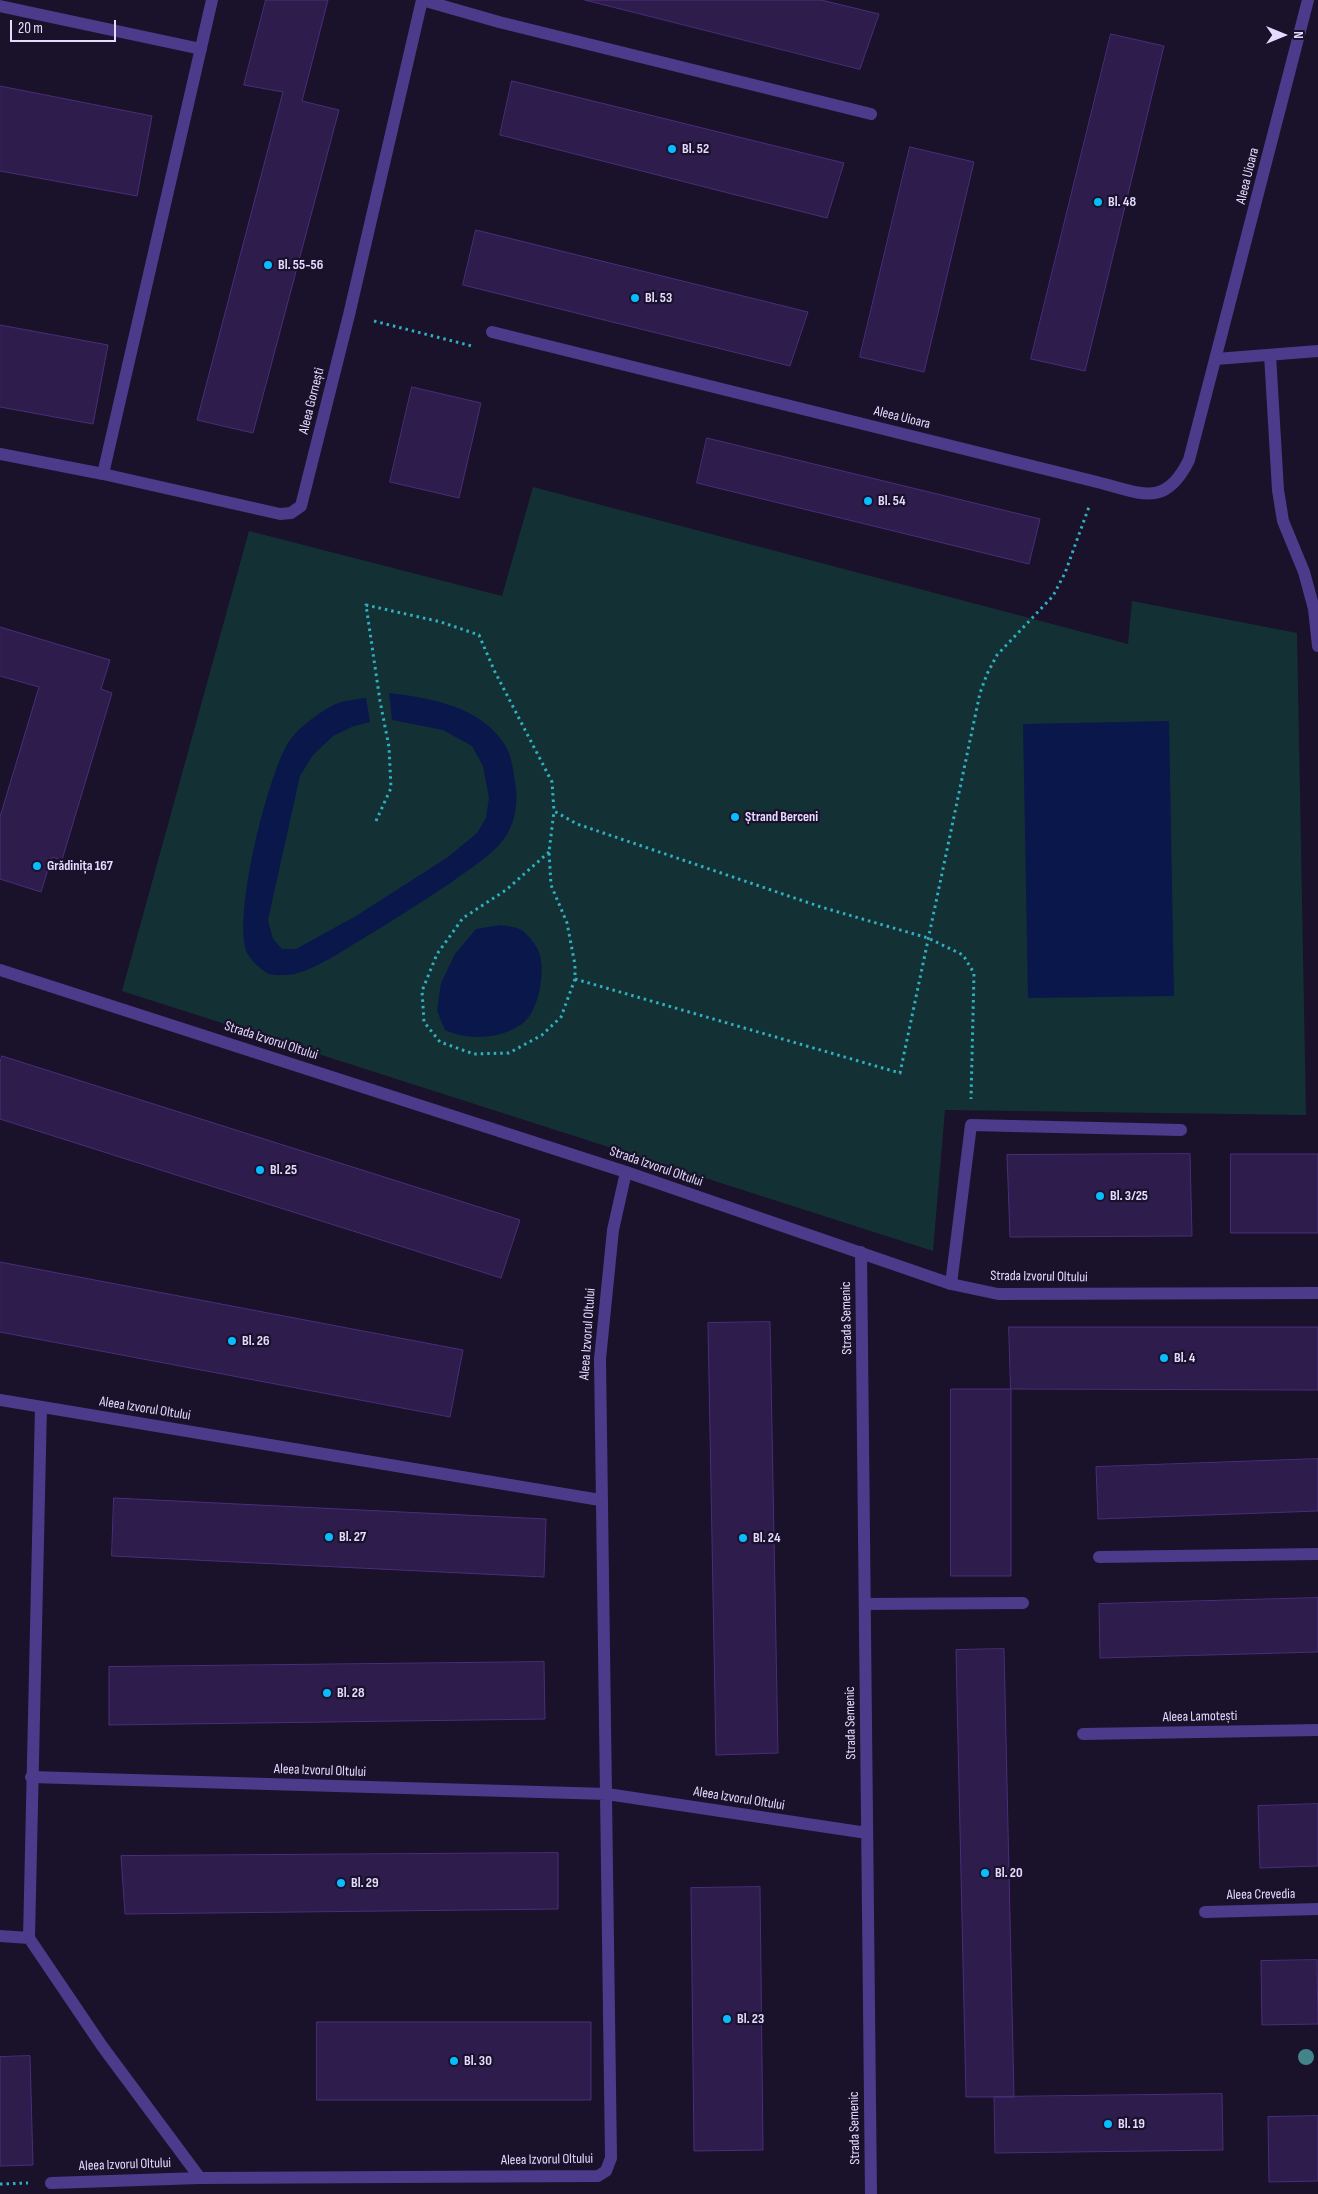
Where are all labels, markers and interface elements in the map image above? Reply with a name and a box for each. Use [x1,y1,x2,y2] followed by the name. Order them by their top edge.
[12,10,119,42] scale bar
[1258,10,1308,60] north arrow
[18,19,43,38] text: 20 m
[1290,31,1307,39] text: N
[682,141,709,157] place label: Bl. 52
[666,143,678,155] marker: Bl. 52
[1233,146,1263,206] street label: Aleea Uioara
[1108,194,1136,210] place label: Bl. 48
[1092,196,1104,208] marker: Bl. 48
[278,257,323,273] place label: Bl. 55-56
[262,259,274,271] marker: Bl. 55-56
[645,290,672,306] place label: Bl. 53
[629,292,641,304] marker: Bl. 53
[296,366,328,436] street label: Aleea Gornești
[872,403,932,433] street label: Aleea Uioara
[878,493,906,509] place label: Bl. 54
[862,495,874,507] marker: Bl. 54
[745,809,818,825] place label: Ștrand Berceni
[729,811,741,823] marker: Ștrand Berceni
[47,858,113,874] place label: Grădinița 167
[31,860,43,872] marker: Grădinița 167
[222,1018,320,1064] street label: Strada Izvorul Oltului
[607,1143,705,1191] street label: Strada Izvorul Oltului
[270,1162,297,1178] place label: Bl. 25
[254,1164,266,1176] marker: Bl. 25
[1110,1188,1148,1204] place label: Bl. 3/25
[1094,1190,1106,1202] marker: Bl. 3/25
[990,1268,1088,1286] street label: Strada Izvorul Oltului
[838,1281,856,1355] street label: Strada Semenic
[576,1287,600,1381] street label: Aleea Izvorul Oltului
[242,1333,270,1349] place label: Bl. 26
[226,1335,238,1347] marker: Bl. 26
[1174,1350,1195,1366] place label: Bl. 4
[1158,1352,1170,1364] marker: Bl. 4
[98,1394,192,1424] street label: Aleea Izvorul Oltului
[339,1529,366,1545] place label: Bl. 27
[753,1530,780,1546] place label: Bl. 24
[323,1531,335,1543] marker: Bl. 27
[737,1532,749,1544] marker: Bl. 24
[337,1685,365,1701] place label: Bl. 28
[842,1686,860,1760] street label: Strada Semenic
[321,1687,333,1699] marker: Bl. 28
[1163,1708,1237,1726] street label: Aleea Lamotești
[274,1761,366,1781] street label: Aleea Izvorul Oltului
[692,1784,786,1814] street label: Aleea Izvorul Oltului
[995,1865,1023,1881] place label: Bl. 20
[979,1867,991,1879] marker: Bl. 20
[351,1875,379,1891] place label: Bl. 29
[335,1877,347,1889] marker: Bl. 29
[1227,1886,1295,1904] street label: Aleea Crevedia
[737,2011,764,2027] place label: Bl. 23
[721,2013,733,2025] marker: Bl. 23
[464,2053,492,2069] place label: Bl. 30
[448,2055,460,2067] marker: Bl. 30
[846,2091,864,2165] street label: Strada Semenic
[1118,2116,1145,2132] place label: Bl. 19
[1102,2118,1114,2130] marker: Bl. 19
[501,2151,593,2169] street label: Aleea Izvorul Oltului
[79,2155,171,2175] street label: Aleea Izvorul Oltului

